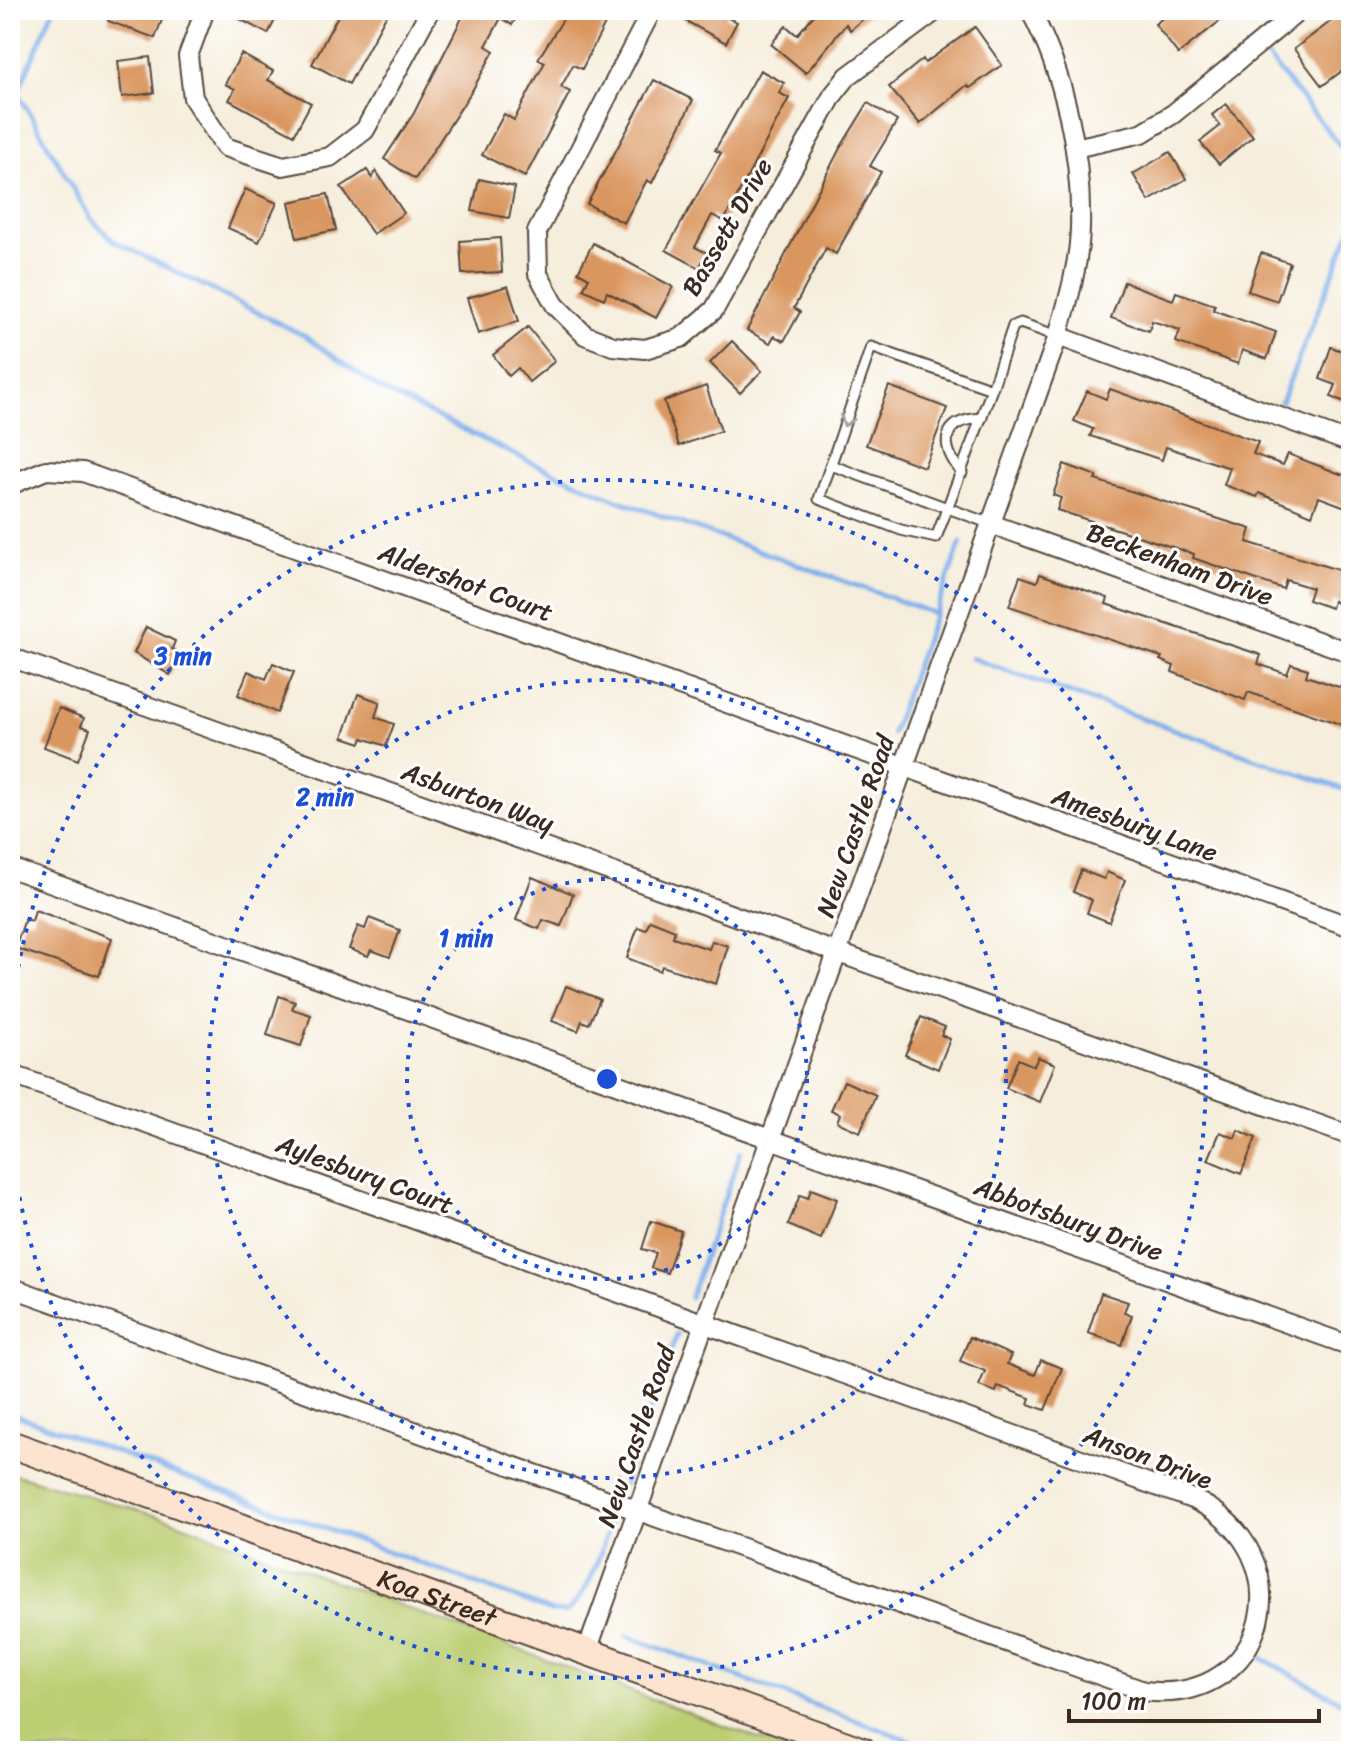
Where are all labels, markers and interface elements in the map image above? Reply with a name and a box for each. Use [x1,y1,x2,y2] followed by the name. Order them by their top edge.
[669,149,785,305] street label: Bassett Drive
[839,413,855,427] one-way arrow
[1080,509,1280,619] street label: Beckenham Drive
[371,529,560,635] street label: Aldershot Court
[153,635,212,677] text: 3 min
[802,726,908,923] street label: New Castle Road
[394,748,561,846] street label: Asburton Way
[1045,772,1224,875] street label: Amesbury Lane
[295,776,354,818] text: 2 min
[439,917,493,959] text: 1 min
[593,1065,621,1093] centre of rings
[269,1120,460,1227] street label: Aylesbury Court
[967,1163,1170,1275] street label: Abbotsbury Drive
[583,1336,689,1533] street label: New Castle Road
[1076,1411,1220,1503] street label: Anson Drive
[371,1555,505,1641] street label: Koa Street
[1069,1673,1319,1723] scale bar
[1081,1680,1146,1722] text: 100 m

